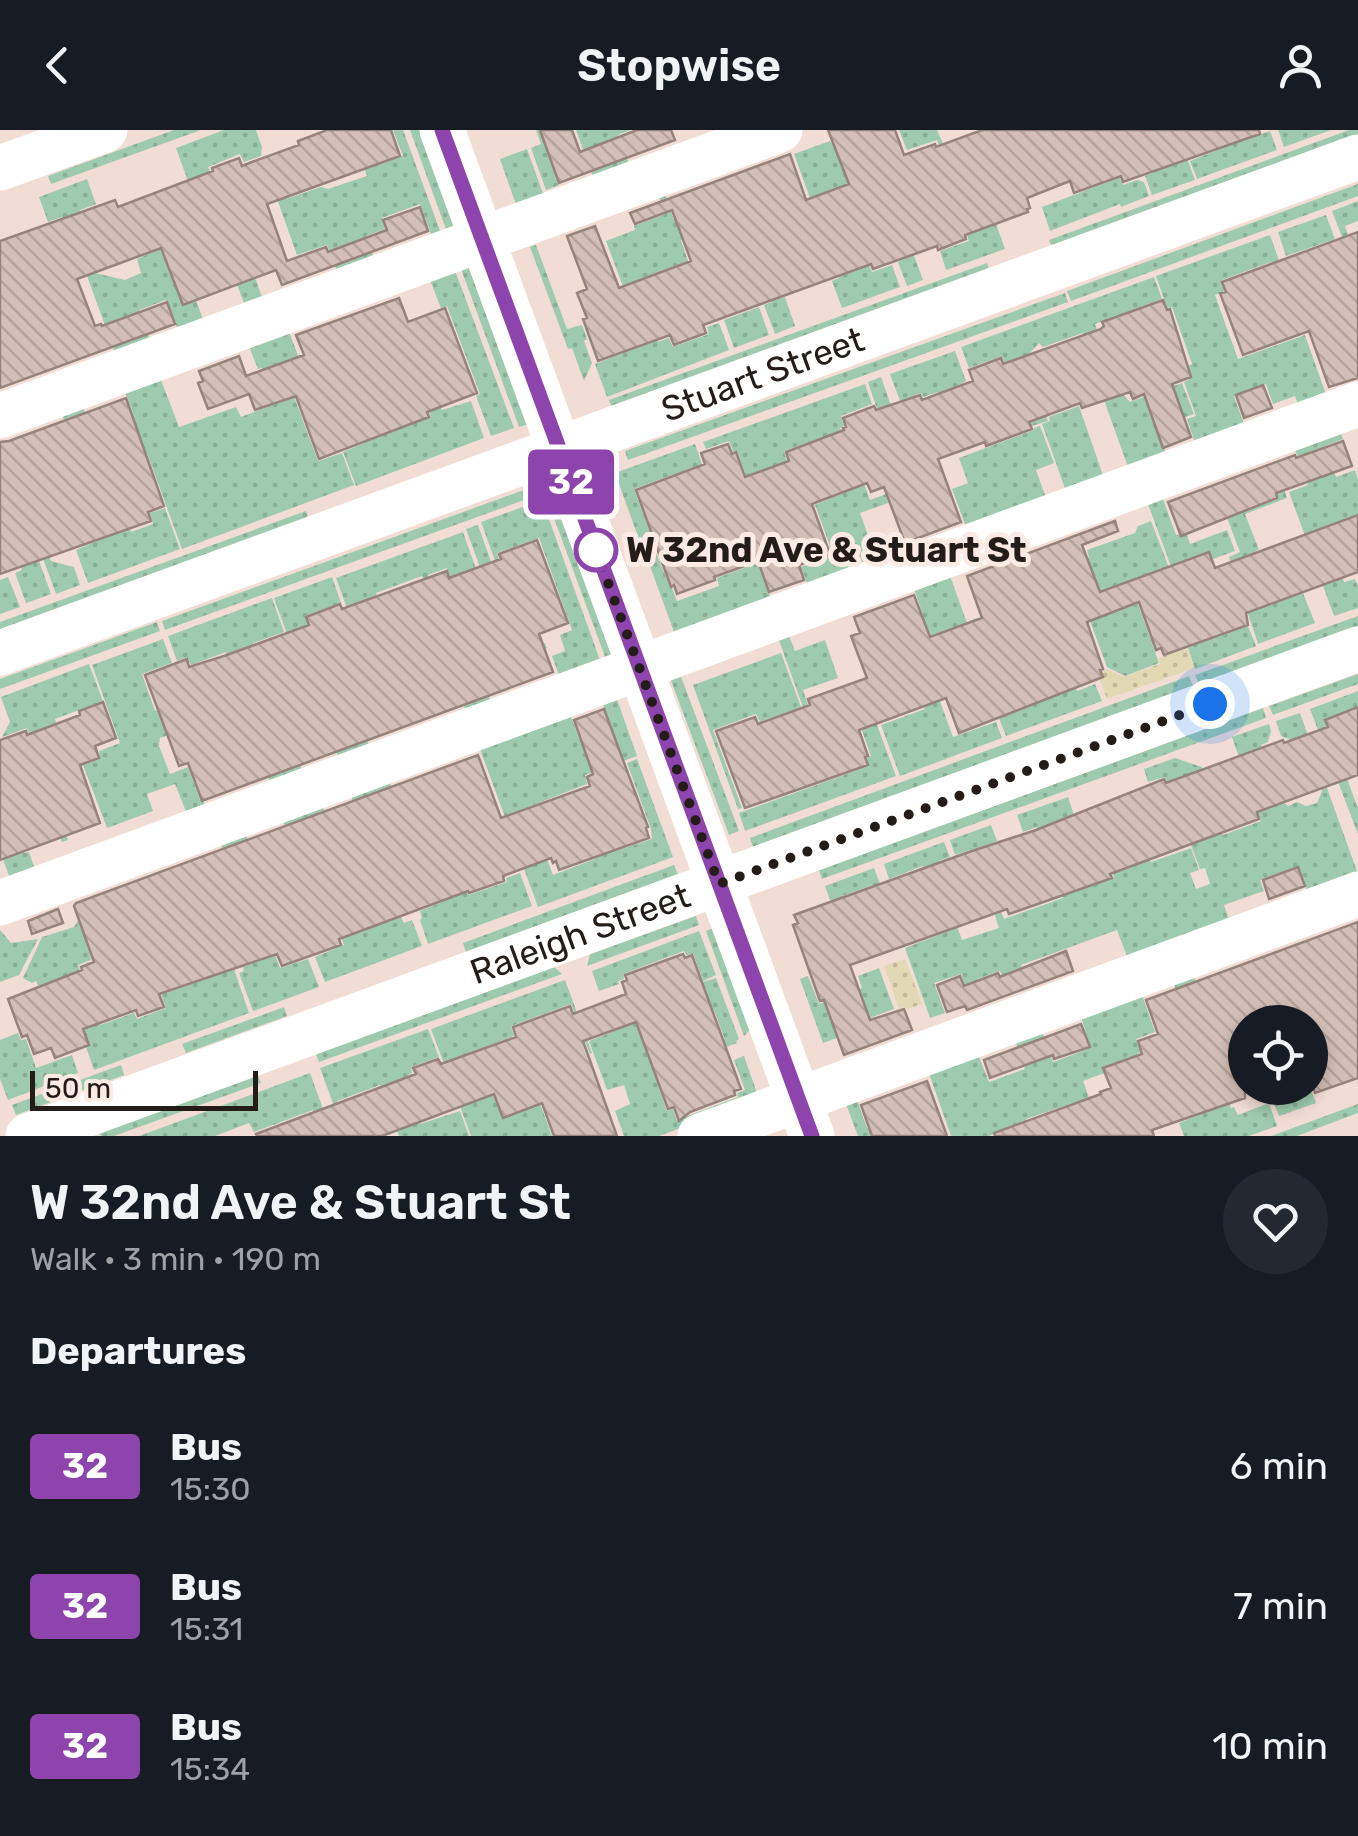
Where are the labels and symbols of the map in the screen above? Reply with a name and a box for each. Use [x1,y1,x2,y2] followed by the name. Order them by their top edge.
[656,318,870,431] street label: Stuart Street
[526,450,616,514] line badge: 32
[575,529,617,571] marker: W 32nd Ave & Stuart St
[626,529,1027,571] place label: W 32nd Ave & Stuart St
[1185,679,1235,729] your location
[465,874,696,993] street label: Raleigh Street
[30,1066,258,1110] scale bar

